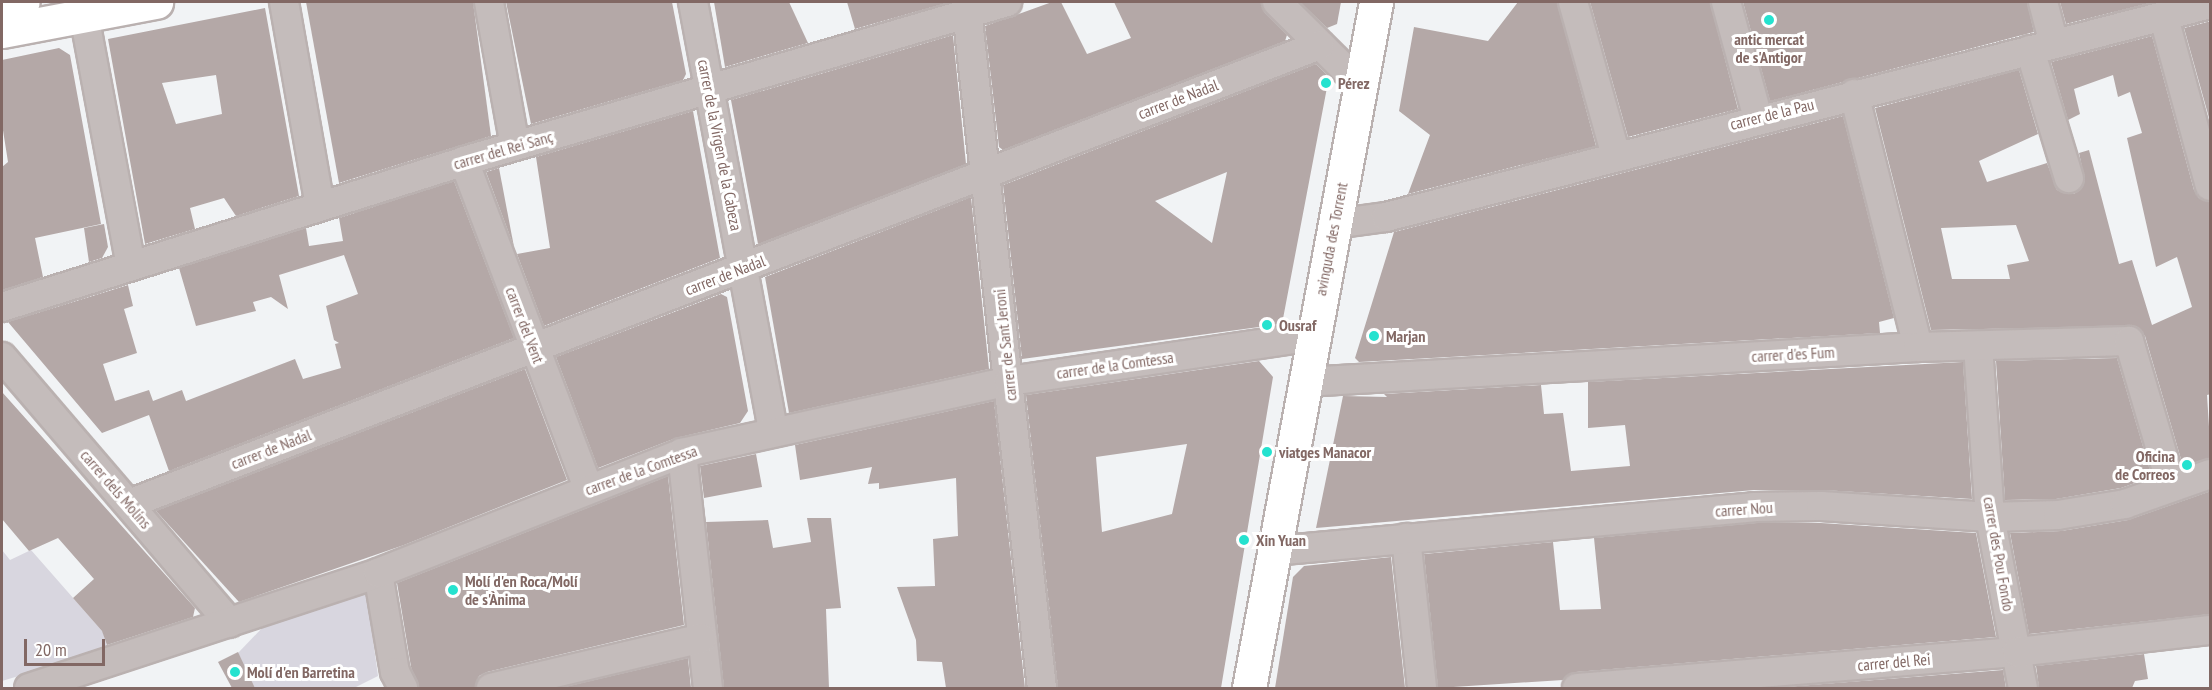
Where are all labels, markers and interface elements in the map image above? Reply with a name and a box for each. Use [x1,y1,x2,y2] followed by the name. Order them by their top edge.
[1762,13,1776,27] marker: antic mercat de s'Antigor
[1734,29,1804,67] place label: antic mercat de s'Antigor
[694,58,746,232] street label: carrer de la Virgen de la Cabeza
[1338,73,1370,93] place label: Pérez
[1135,75,1221,123] street label: carrer de Nadal
[1319,76,1333,90] marker: Pérez
[1728,94,1816,134] street label: carrer de la Pau
[451,127,555,173] street label: carrer del Rei Sanç
[1311,181,1351,297] street label: avinguda des Torrent
[682,251,768,299] street label: carrer de Nadal
[502,284,548,366] street label: carrer del Vent
[990,288,1020,402] street label: carrer de Sant Jeroni
[1279,315,1316,335] place label: Ousraf
[1260,318,1274,332] marker: Ousraf
[1386,326,1425,346] place label: Marjan
[1367,329,1381,343] marker: Marjan
[1751,342,1835,366] street label: carrer d'es Fum
[1055,347,1175,383] street label: carrer de la Comtessa
[228,425,314,473] street label: carrer de Nadal
[582,441,700,499] street label: carrer de la Comtessa
[1279,442,1371,462] place label: viatges Manacor
[1260,445,1274,459] marker: viatges Manacor
[77,446,155,532] street label: carrer dels Molins
[2115,446,2175,484] place label: Oficina de Correos
[2180,458,2194,472] marker: Oficina de Correos
[1979,495,2019,613] street label: carrer des Pou Fondo
[1715,497,1773,521] street label: carrer Nou
[1256,530,1306,550] place label: Xin Yuan
[1237,533,1251,547] marker: Xin Yuan
[465,571,578,609] place label: Molí d'en Roca/Molí de s'Ànima
[446,583,460,597] marker: Molí d'en Roca/Molí de s'Ànima
[27,627,108,665] scale bar
[35,638,67,661] text: 20 m
[1857,649,1931,675] street label: carrer del Rei
[247,662,355,682] place label: Molí d'en Barretina
[228,665,242,679] marker: Molí d'en Barretina

